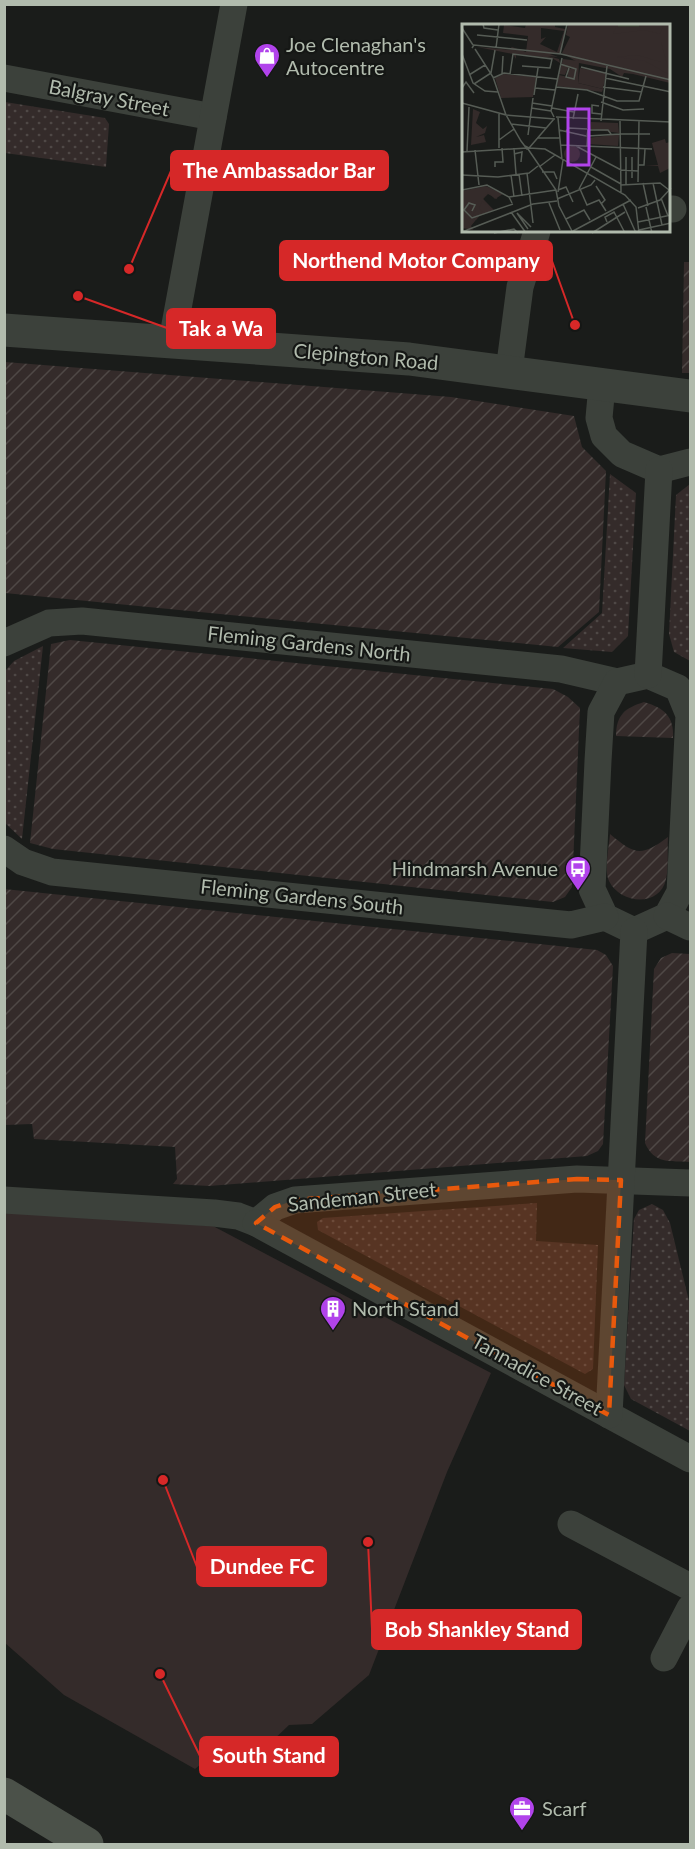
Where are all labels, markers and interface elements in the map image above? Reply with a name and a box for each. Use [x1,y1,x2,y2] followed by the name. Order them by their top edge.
[462,24,671,232] inset map
[286,32,426,79] place label: Joe Clenaghan's Autocentre
[252,41,282,79] shop icon: Joe Clenaghan's Autocentre
[47,74,171,120] street label: Balgray Street
[171,151,388,190] callout: The Ambassador Bar
[183,157,375,182] text: The Ambassador Bar
[280,241,552,280] callout: Northend Motor Company
[292,247,541,272] text: Northend Motor Company
[167,309,275,348] callout: Tak a Wa
[179,315,263,340] text: Tak a Wa
[293,338,440,374] street label: Clepington Road
[206,620,412,666] street label: Fleming Gardens North
[563,854,593,892] bus stop icon: Hindmarsh Avenue
[392,856,558,880] place label: Hindmarsh Avenue
[199,873,405,919] street label: Fleming Gardens South
[287,1176,437,1216] street label: Sandeman Street
[318,1294,348,1332] building icon: North Stand
[352,1296,459,1320] place label: North Stand
[468,1328,607,1420] street label: Tannadice Street
[197,1547,326,1586] callout: Dundee FC
[210,1553,314,1578] text: Dundee FC
[372,1610,581,1649] callout: Bob Shankley Stand
[385,1616,569,1641] text: Bob Shankley Stand
[200,1737,338,1776] callout: South Stand
[212,1742,326,1767] text: South Stand
[507,1794,537,1832] office icon: Scarf
[542,1796,587,1820] place label: Scarf

